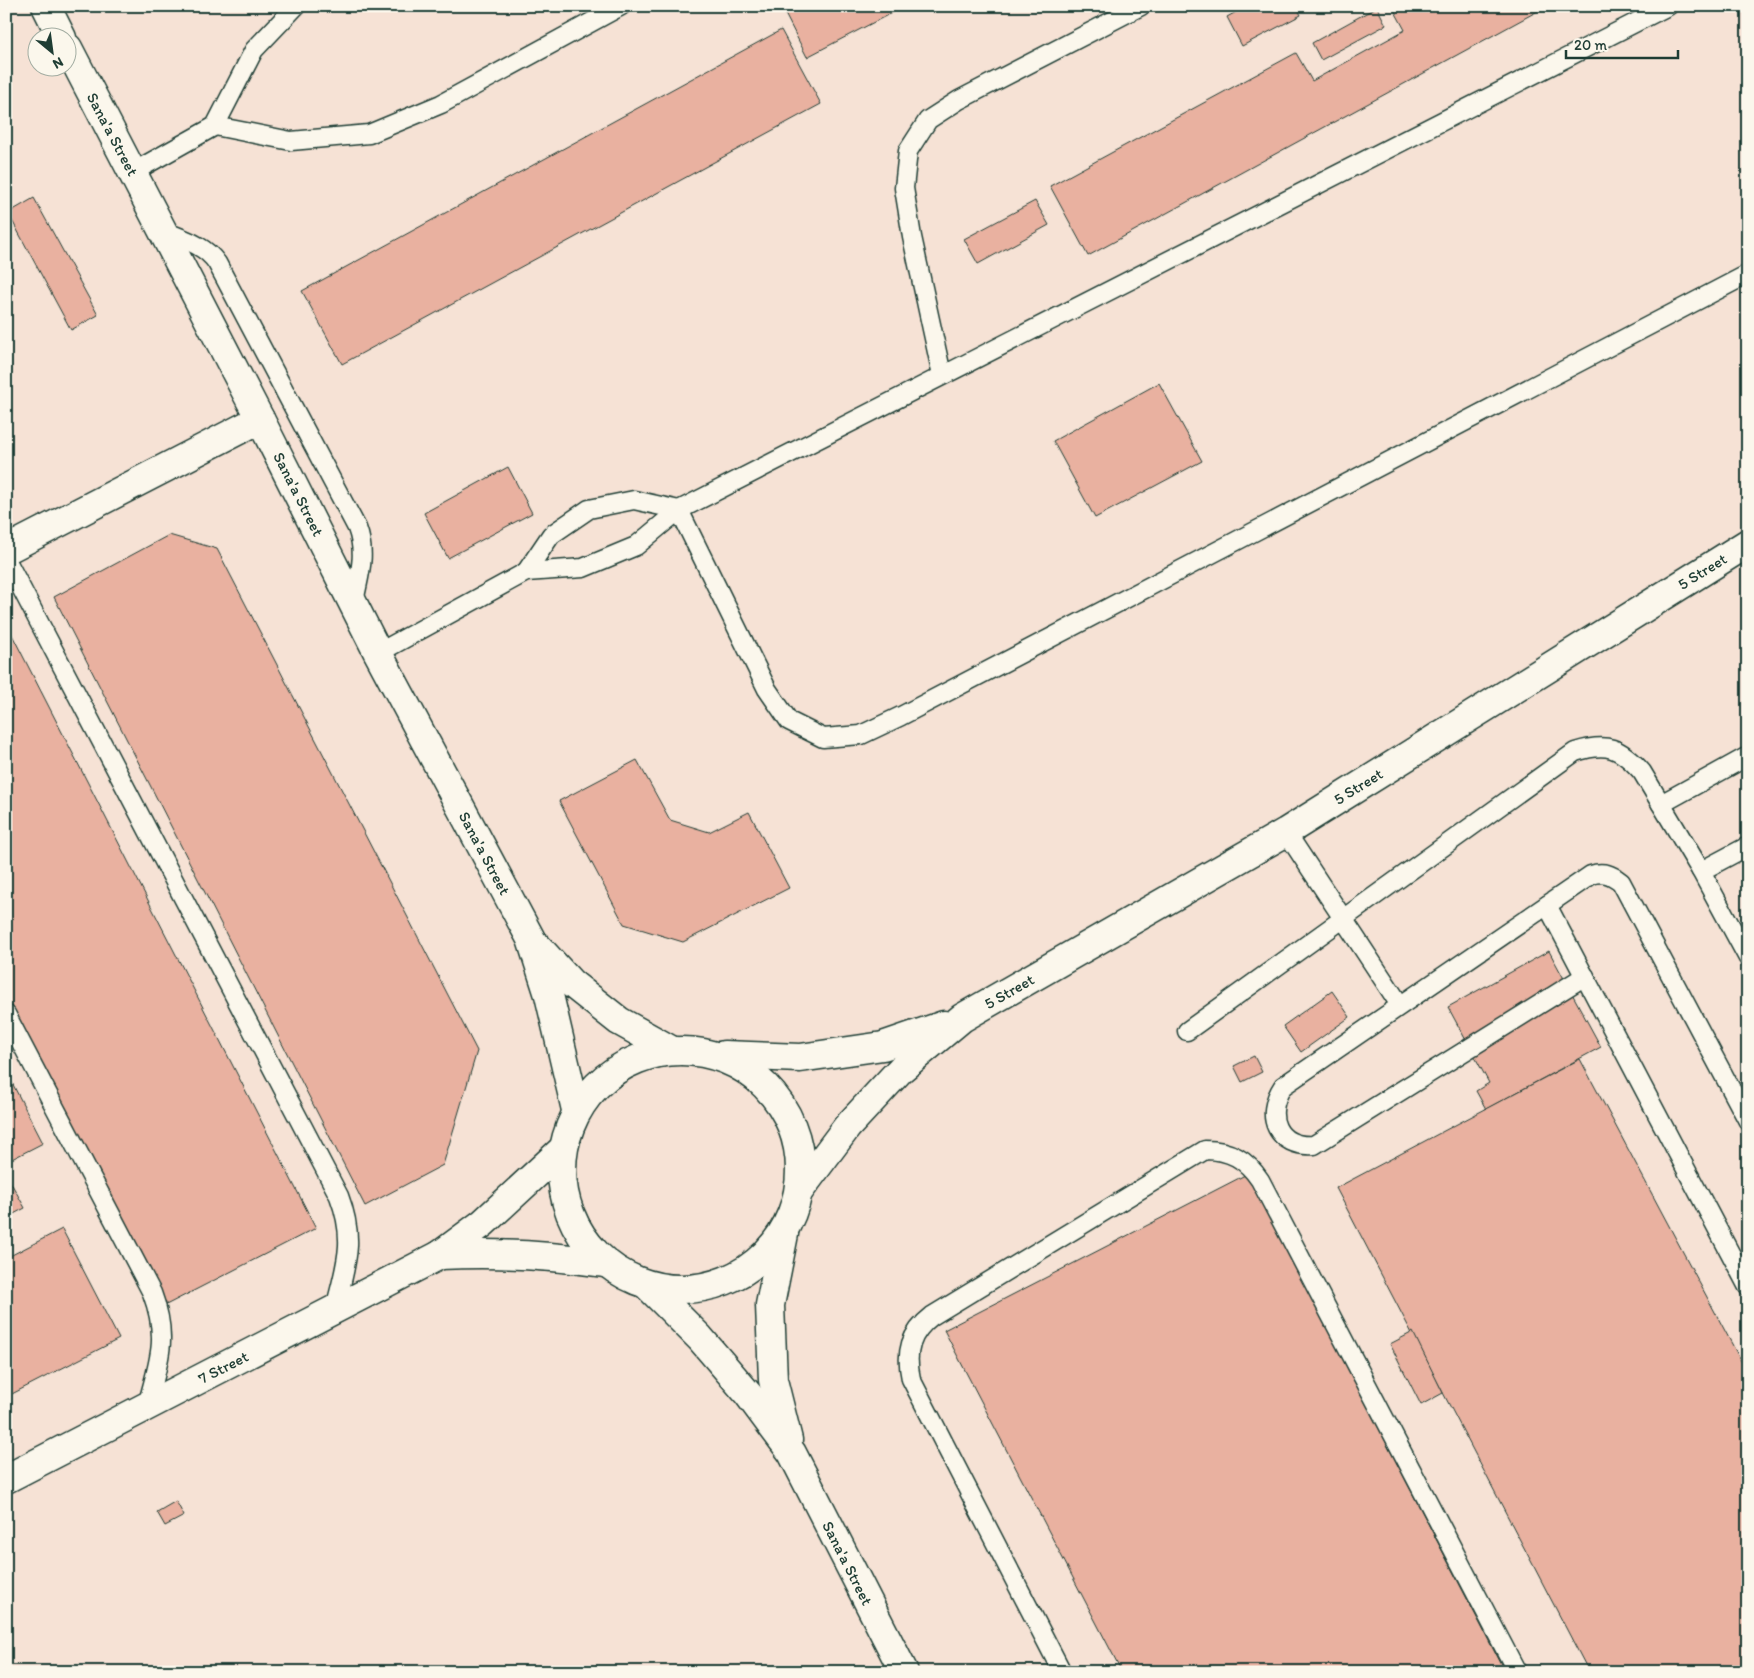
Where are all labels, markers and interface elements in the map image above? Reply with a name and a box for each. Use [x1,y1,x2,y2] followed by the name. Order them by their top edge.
[28,28,78,78] north arrow
[1566,28,1679,60] scale bar
[1574,36,1608,54] text: 20 m
[50,53,66,73] text: N
[83,89,142,179] street label: Sana'a Street
[269,449,328,539] street label: Sana'a Street
[1674,549,1730,594] street label: 5 Street
[1330,764,1386,809] street label: 5 Street
[455,808,514,898] street label: Sana'a Street
[981,970,1038,1013] street label: 5 Street
[195,1347,252,1388] street label: 7 Street
[818,1518,877,1608] street label: Sana'a Street

